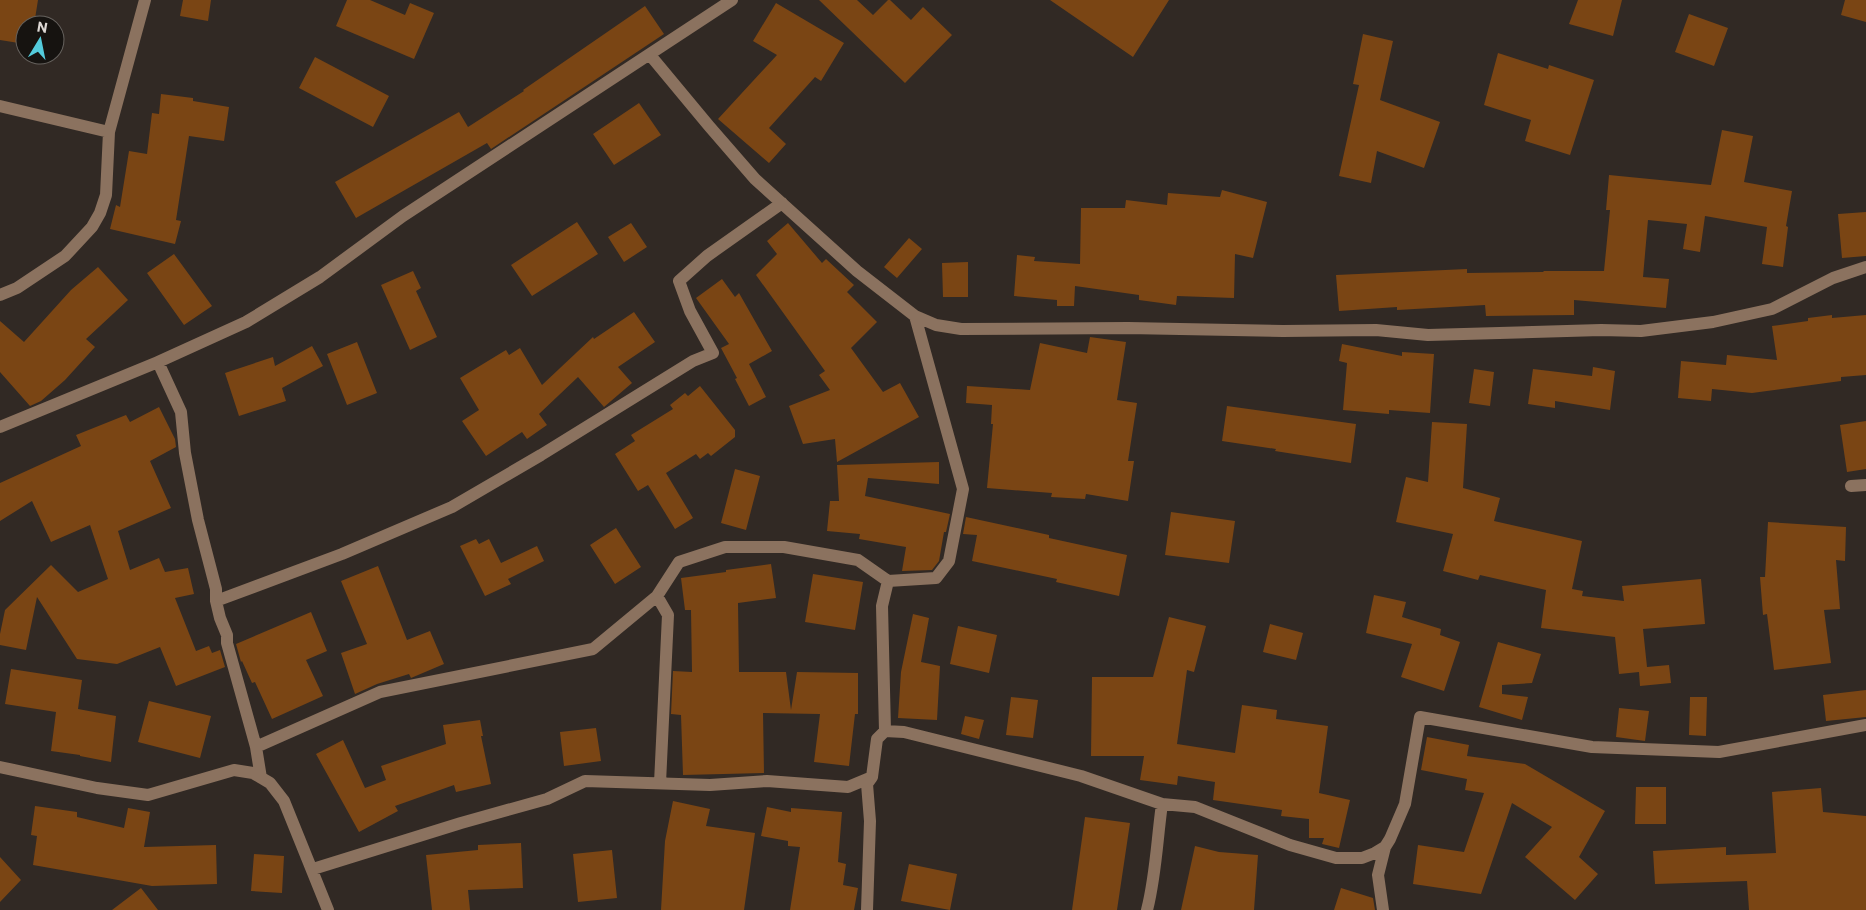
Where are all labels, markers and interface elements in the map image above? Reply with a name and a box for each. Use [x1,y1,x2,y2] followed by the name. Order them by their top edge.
[15,15,65,65] north arrow
[36,17,49,36] text: N

